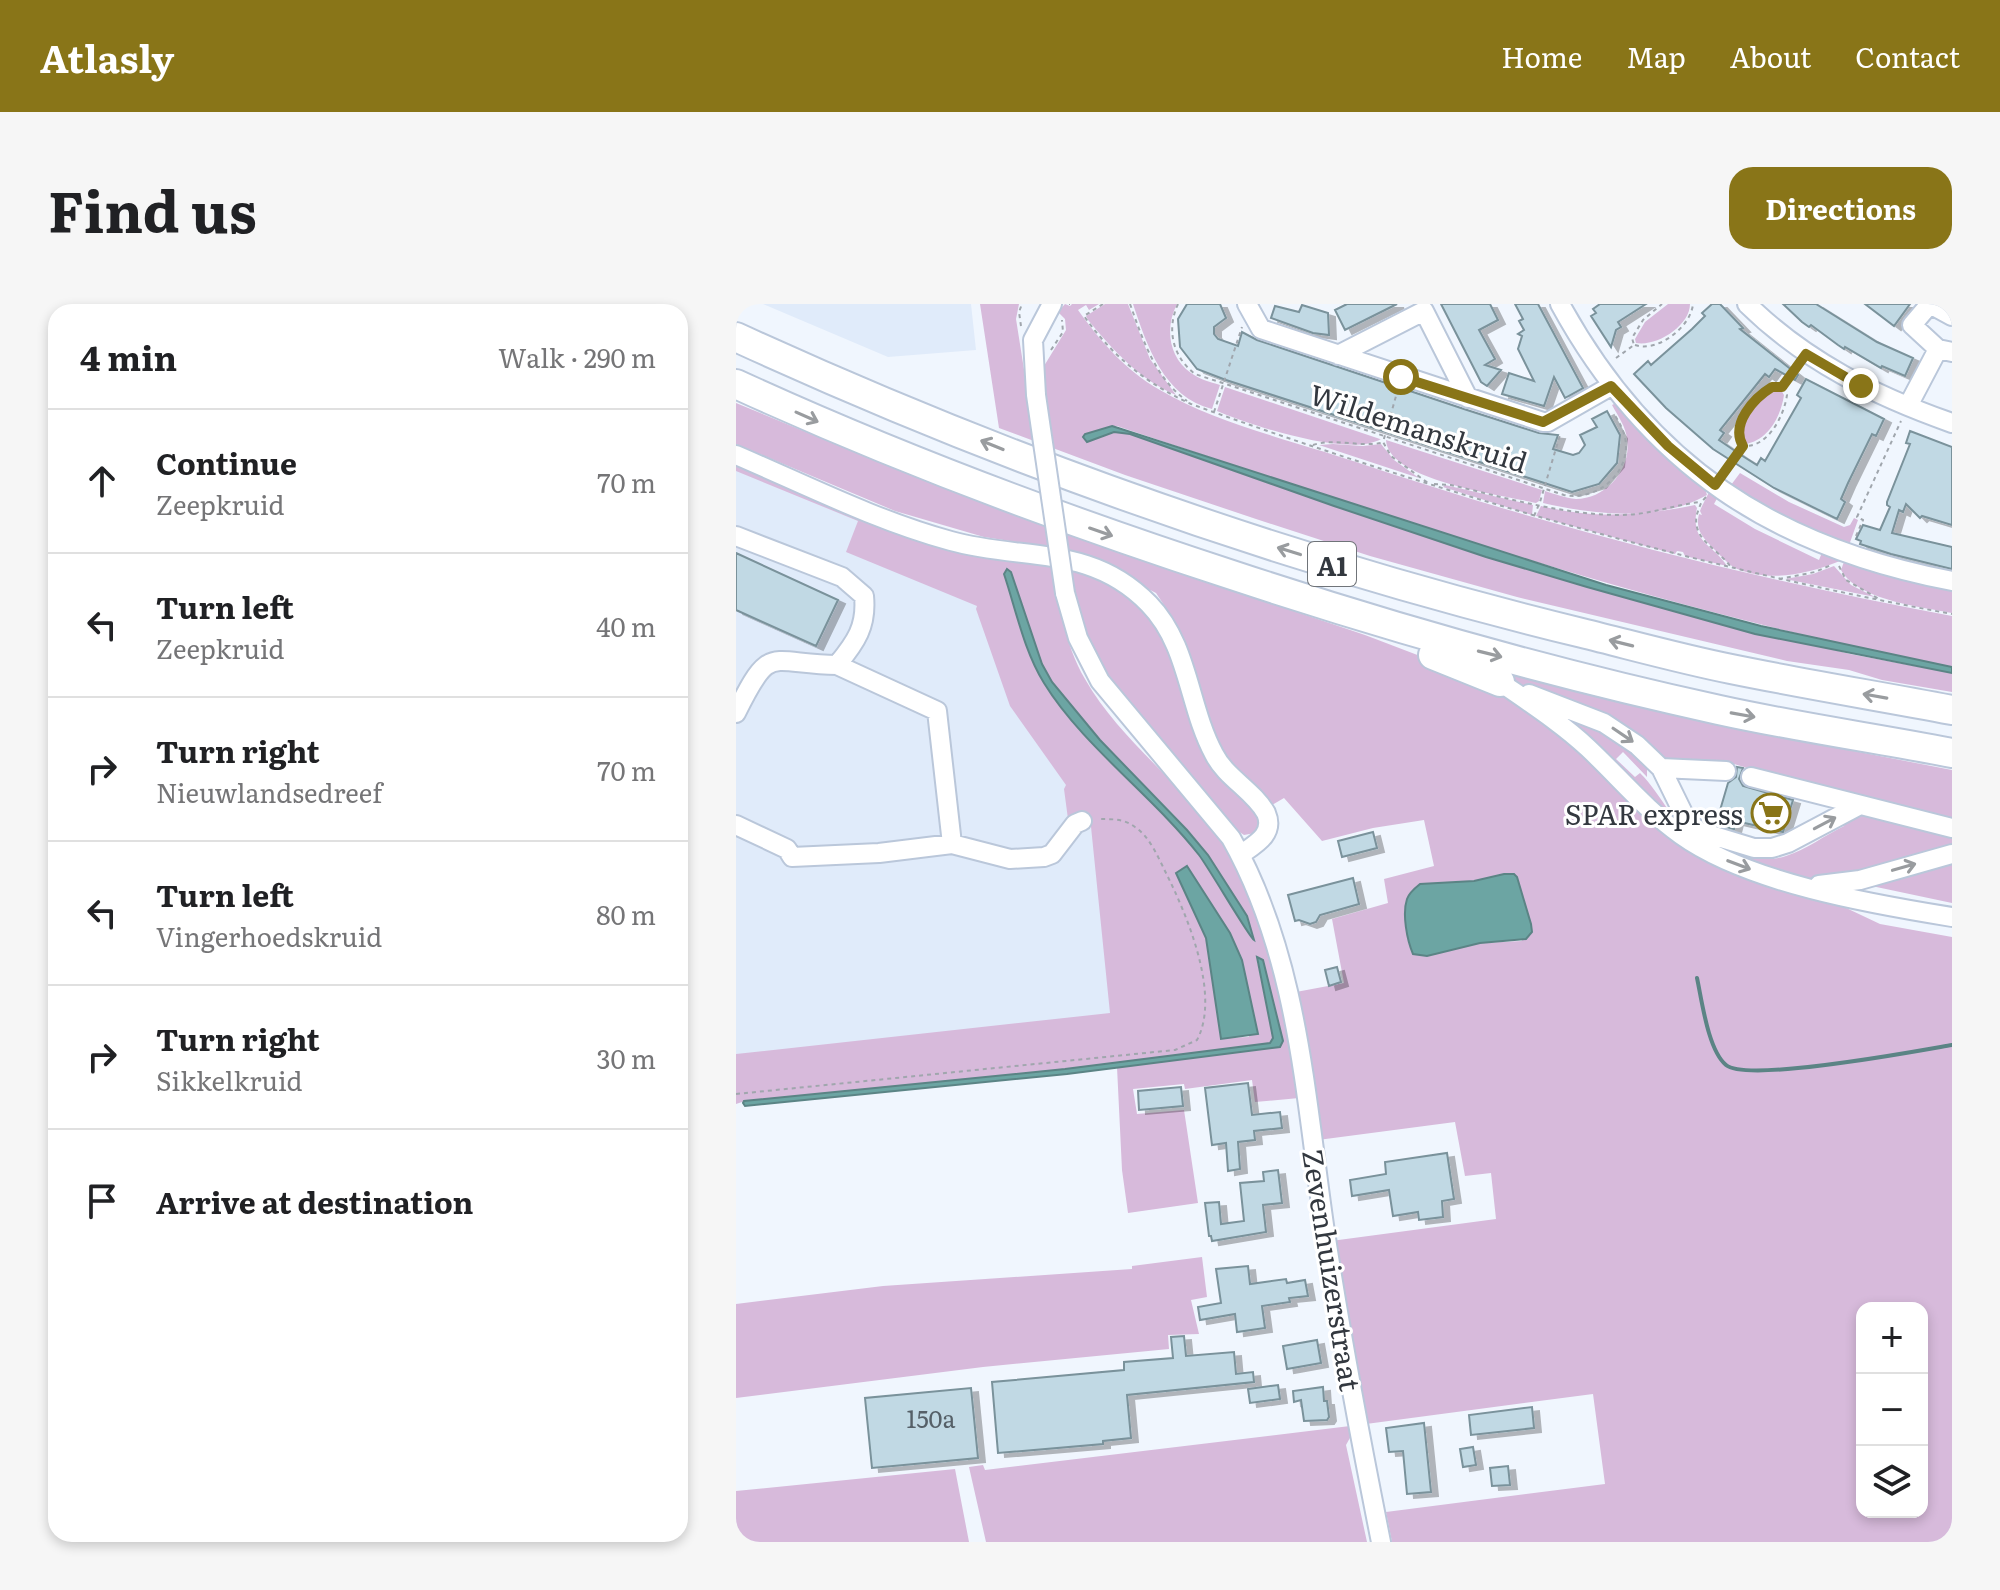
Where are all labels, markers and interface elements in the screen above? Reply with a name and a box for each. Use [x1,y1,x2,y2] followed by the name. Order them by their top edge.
[40,28,174,85] text: Atlasly
[1501,35,1582,77] text: Home
[1626,35,1686,77] text: Map
[1730,35,1811,77] text: About
[1855,35,1960,77] text: Contact
[48,167,257,250] text: Find us
[1729,167,1952,249] button: Directions
[80,331,177,381] text: 4 min
[498,337,656,376] text: Walk · 290 m
[1383,359,1419,395] route start
[1843,368,1879,404] route end
[1305,372,1533,482] street label: Wildemanskruid
[794,410,819,425] one-way arrow
[980,436,1005,451] one-way arrow
[156,440,297,484] text: Continue
[80,459,124,503] icon: ahead
[597,462,656,501] text: 70 m
[156,484,285,523] text: Zeepkruid
[1088,526,1113,541] one-way arrow
[1308,542,1356,586] road number: A1
[1277,543,1303,558] one-way arrow
[156,584,294,628] text: Turn left
[80,603,124,647] icon: left
[596,606,656,645] text: 40 m
[156,628,285,667] text: Zeepkruid
[1608,634,1634,649] one-way arrow
[1477,647,1503,662] one-way arrow
[1863,687,1888,702] one-way arrow
[1730,708,1755,723] one-way arrow
[1612,727,1634,743] one-way arrow
[156,728,320,772] text: Turn right
[80,747,124,791] icon: right
[597,750,656,789] text: 70 m
[156,772,382,811] text: Nieuwlandsedreef
[1565,792,1743,834] place label: SPAR express
[1750,792,1792,834] supermarket icon: SPAR express
[1813,815,1837,830] one-way arrow
[1726,858,1751,873] one-way arrow
[1891,859,1917,874] one-way arrow
[156,872,294,916] text: Turn left
[80,891,124,935] icon: left
[596,894,656,933] text: 80 m
[156,916,382,955] text: Vingerhoedskruid
[156,1016,320,1060] text: Turn right
[80,1035,124,1079] icon: right
[596,1038,656,1077] text: 30 m
[156,1060,302,1099] text: Sikkelkruid
[1293,1146,1373,1395] street label: Zevenhuizerstraat
[80,1179,124,1223] icon: arrive
[156,1179,473,1223] text: Arrive at destination
[1856,1302,1928,1518] map controls
[1856,1302,1928,1374] button: +
[1856,1374,1928,1446] button: −
[907,1400,955,1435] house number: 150a
[1856,1446,1928,1518] button: layers

